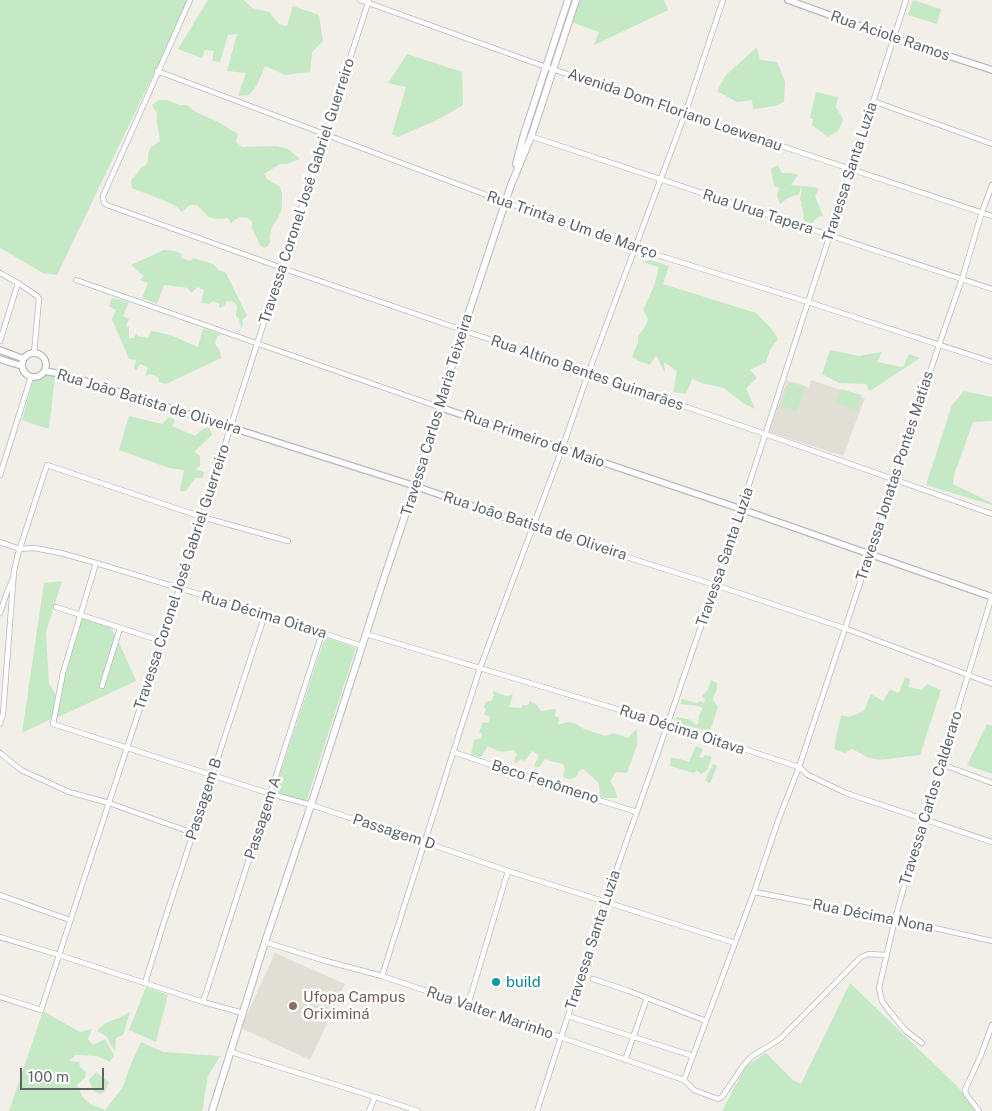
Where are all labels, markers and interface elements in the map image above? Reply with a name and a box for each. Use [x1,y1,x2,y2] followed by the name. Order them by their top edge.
[828,7,952,65] street label: Rua Aciole Ramos
[255,56,359,326] street label: Travessa Coronel José Gabriel Guerreiro
[565,65,785,155] street label: Avenida Dom Floriano Loewenau
[819,100,881,244] street label: Travessa Santa Luzia
[700,186,816,238] street label: Rua Urua Tapera
[484,187,660,263] street label: Rua Trinta e Um de Março
[398,312,476,518] street label: Travessa Carlos Maria Teixeira
[488,331,686,415] street label: Rua Altíno Bentes Guimarães
[55,365,243,439] street label: Rua João Batista de Oliveira
[853,369,937,583] street label: Travessa Jonatas Pontes Matias
[461,406,607,472] street label: Rua Primeiro de Maio
[130,442,234,712] street label: Travessa Coronel José Gabriel Guerreiro
[693,485,757,629] street label: Travessa Santa Luzia
[441,488,629,564] street label: Rua João Batista de Oliveira
[199,587,329,643] street label: Rua Décima Oitava
[617,701,747,759] street label: Rua Décima Oitava
[896,709,966,887] street label: Travessa Carlos Calderaro
[182,756,226,842] street label: Passagem B
[489,756,601,808] street label: Beco Fenômeno
[241,774,285,862] street label: Passagem A
[350,810,438,854] street label: Passagem D
[562,868,624,1012] street label: Travessa Santa Luzia
[811,895,935,937] street label: Rua Décima Nona
[506,973,541,991] place label: build
[490,976,502,988] marker: build
[424,983,556,1043] street label: Rua Valter Marinho
[303,988,405,1023] place label: Ufopa Campus Oriximiná
[287,1000,299,1012] marker: Ufopa Campus Oriximiná
[22,1058,106,1090] scale bar
[28,1068,69,1085] text: 100 m

